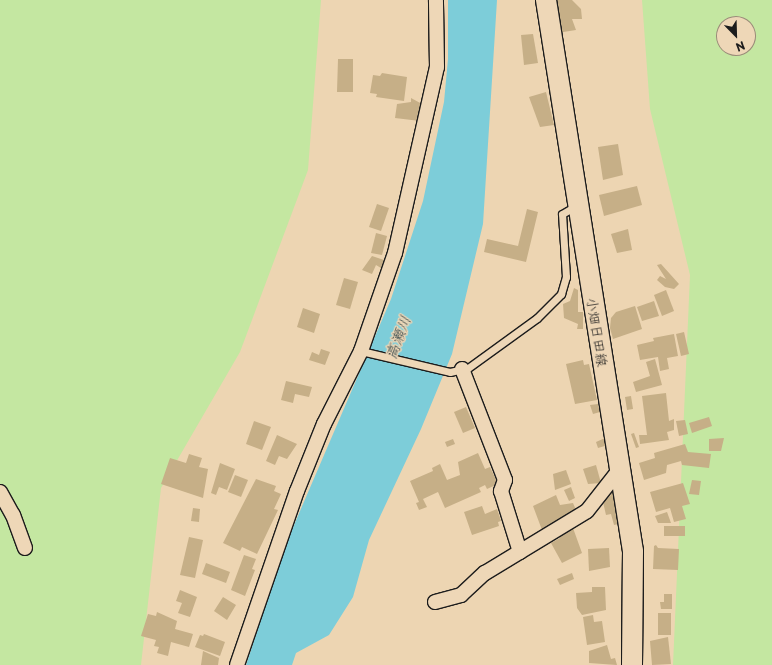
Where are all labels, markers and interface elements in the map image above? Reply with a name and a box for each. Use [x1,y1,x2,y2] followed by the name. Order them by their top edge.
[716,16,756,56] north arrow
[733,37,748,56] text: N
[583,296,611,368] street label: 小畑日田線
[381,313,413,361] water label: 高瀬川

